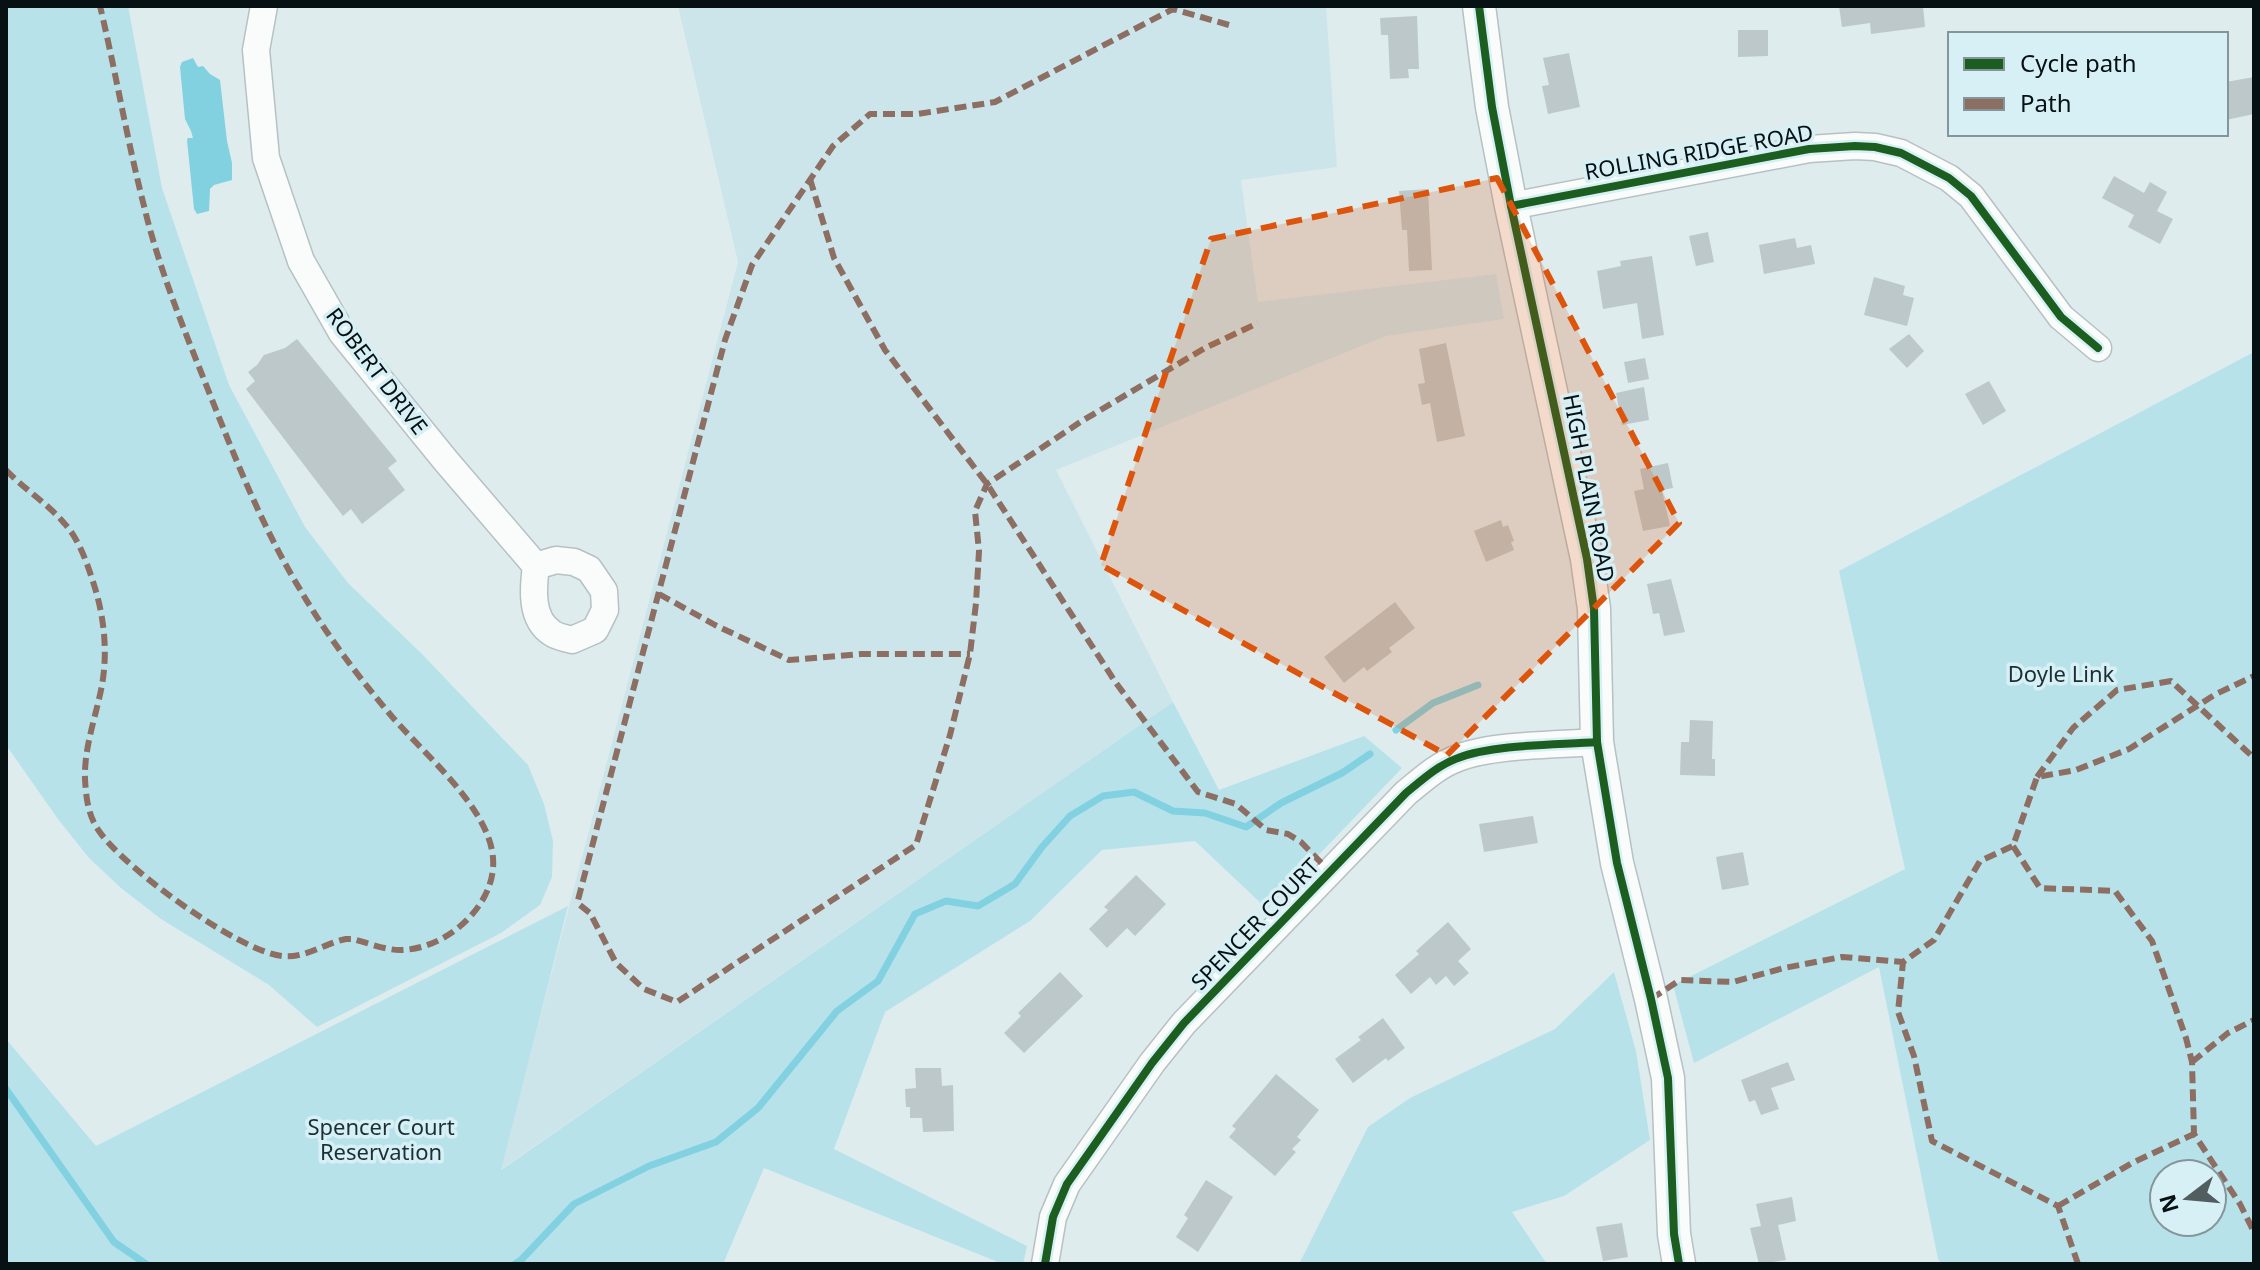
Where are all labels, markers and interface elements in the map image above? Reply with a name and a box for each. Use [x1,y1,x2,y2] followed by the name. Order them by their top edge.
[1948,32,2228,136] legend
[2020,46,2137,79] text: Cycle path
[2020,86,2071,119] text: Path
[1582,116,1815,186] street label: ROLLING RIDGE ROAD
[320,301,435,440] street label: ROBERT DRIVE
[1557,391,1623,584] street label: HIGH PLAIN ROAD
[2008,658,2114,688] park label: Doyle Link
[1184,851,1325,996] street label: SPENCER COURT
[307,1111,455,1166] park label: Spencer Court Reservation
[2148,1158,2228,1238] north arrow
[2151,1191,2185,1217] text: N

